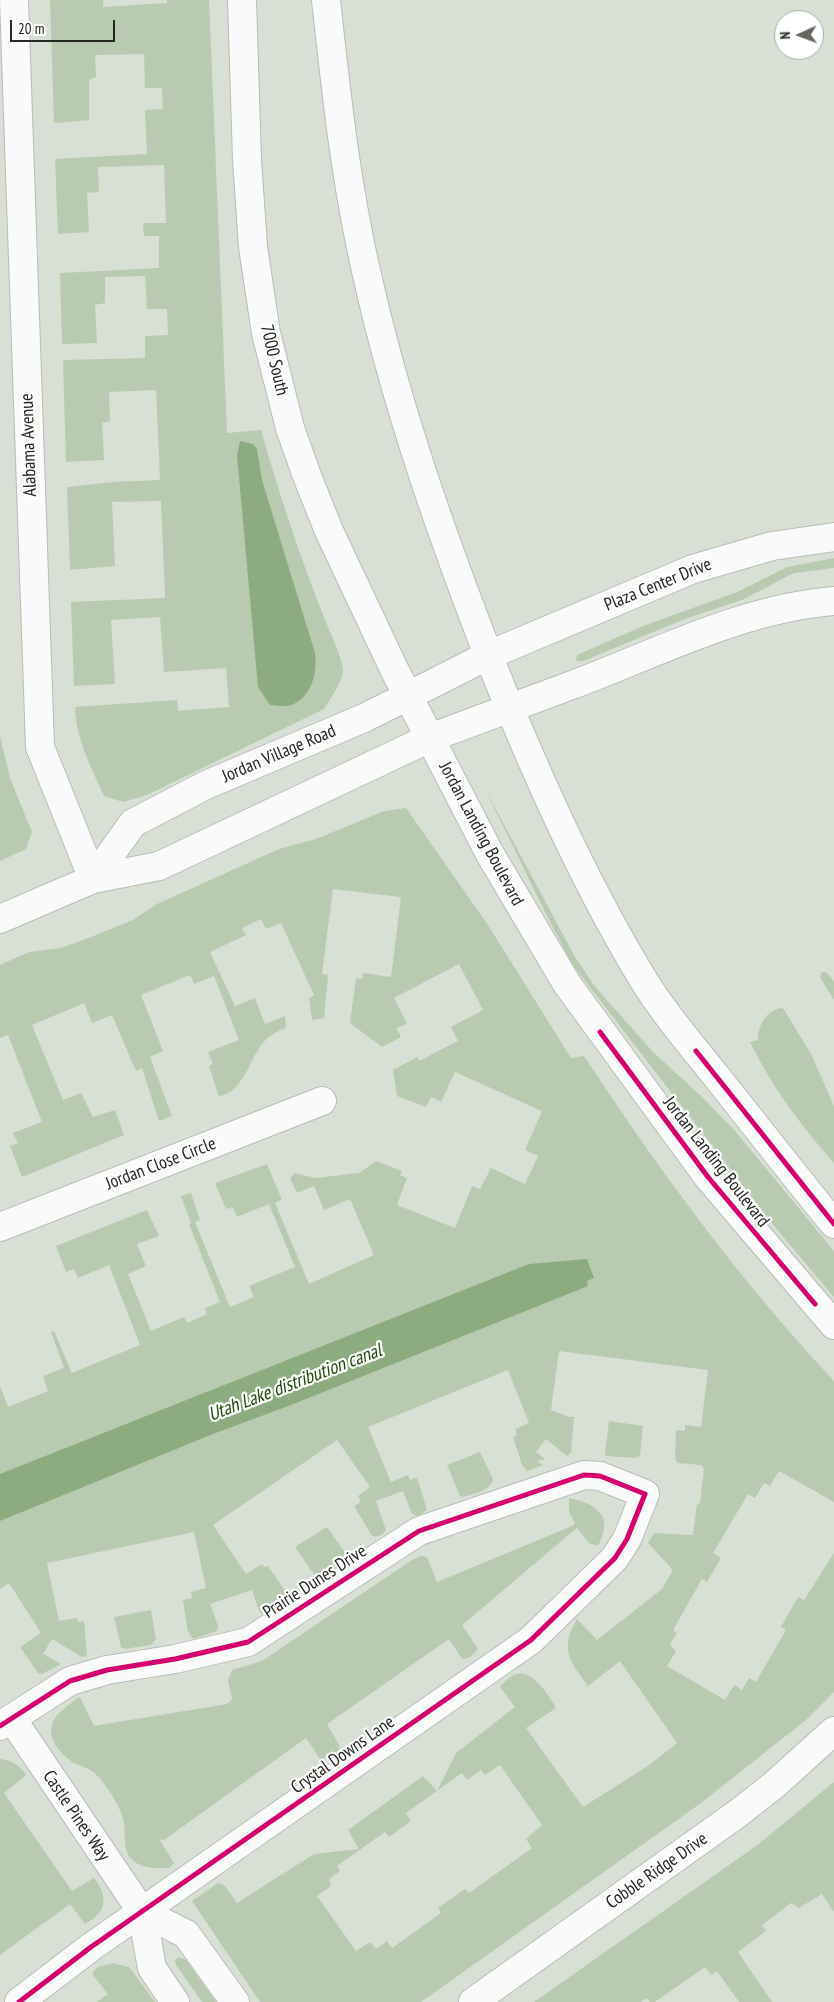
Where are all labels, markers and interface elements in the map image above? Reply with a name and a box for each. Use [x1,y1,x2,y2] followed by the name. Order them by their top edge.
[12,10,118,42] scale bar
[774,10,824,60] north arrow
[18,19,44,38] text: 20 m
[776,31,794,40] text: N
[255,322,293,398] street label: 7000 South
[16,393,42,497] street label: Alabama Avenue
[601,554,715,616] street label: Plaza Center Drive
[219,720,339,788] street label: Jordan Village Road
[434,758,528,910] street label: Jordan Landing Boulevard
[658,1092,774,1232] street label: Jordan Landing Boulevard
[103,1133,219,1195] street label: Jordan Close Circle
[205,1339,385,1427] water label: Utah Lake distribution canal
[259,1541,371,1623] street label: Prairie Dunes Drive
[287,1711,399,1799] street label: Crystal Downs Lane
[38,1767,114,1865] street label: Castle Pines Way
[602,1828,712,1914] street label: Cobble Ridge Drive

